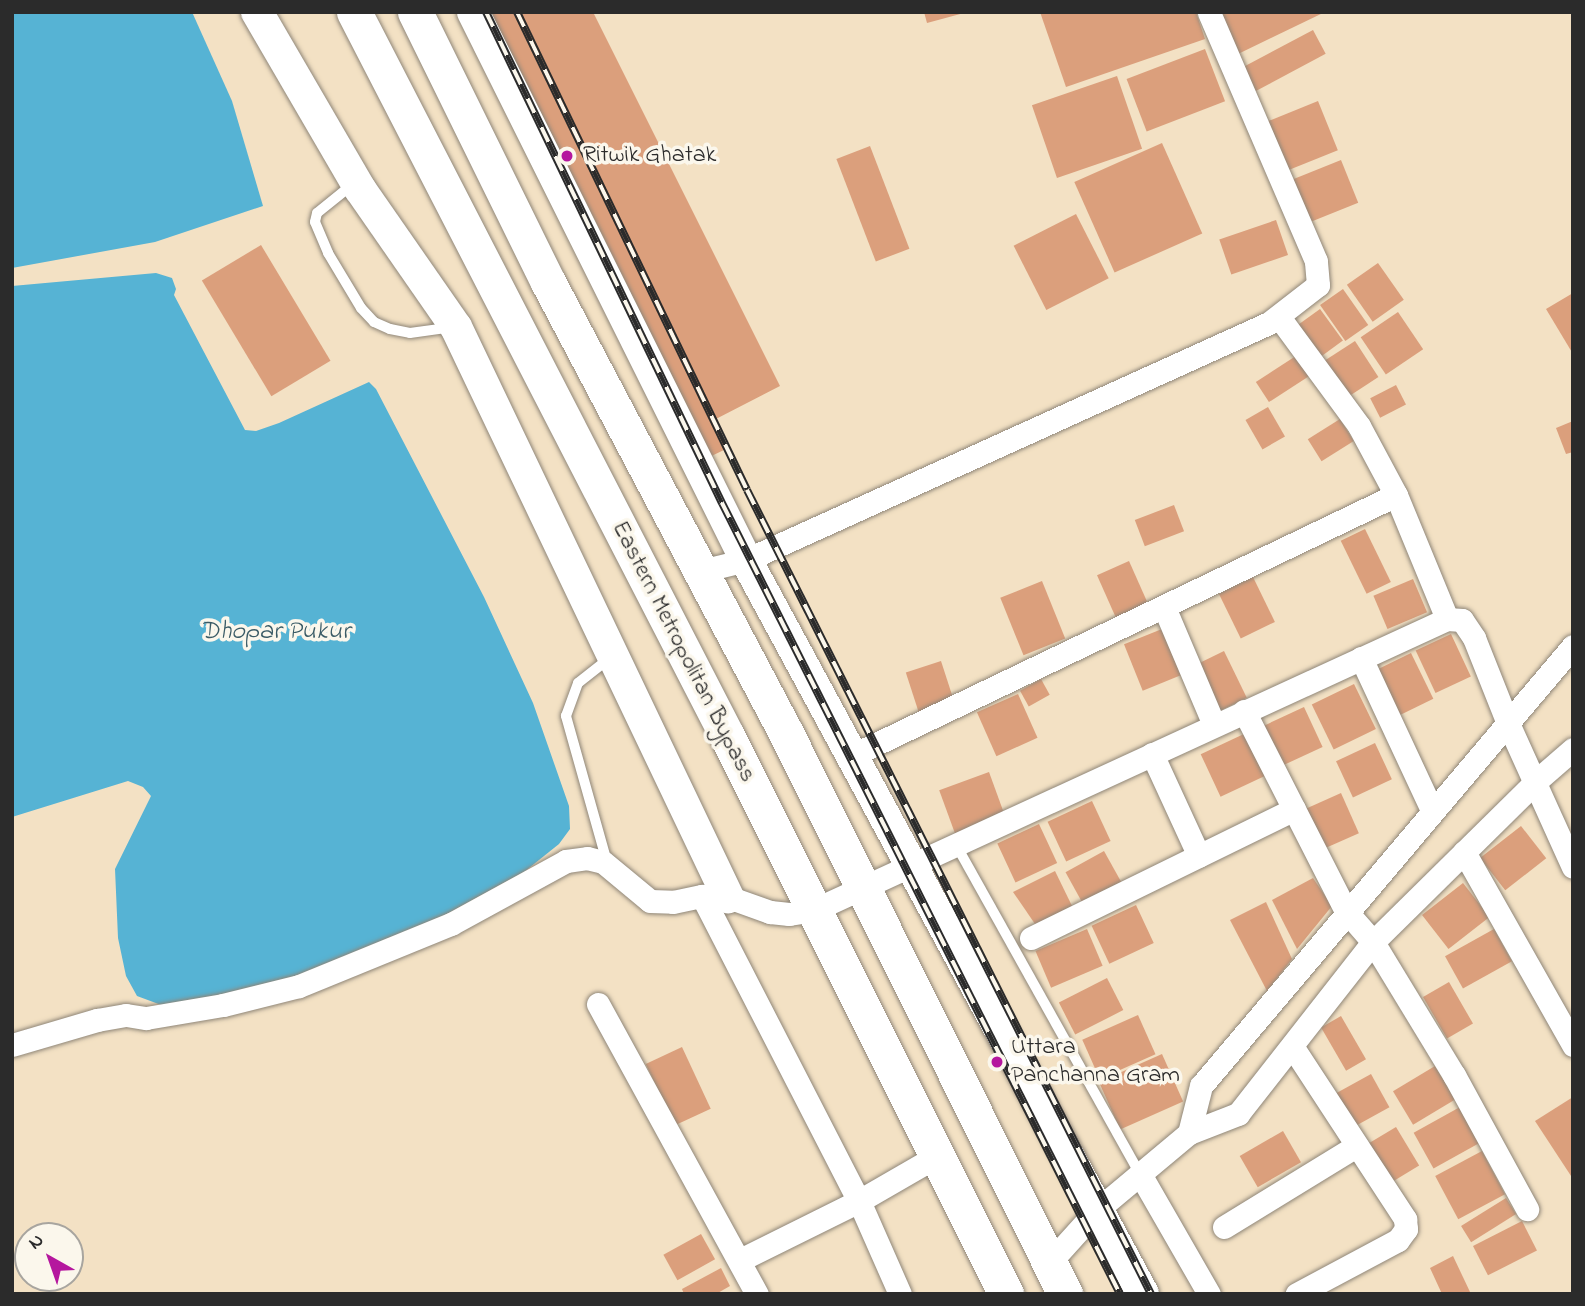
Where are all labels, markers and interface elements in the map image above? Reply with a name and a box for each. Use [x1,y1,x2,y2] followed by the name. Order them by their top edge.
[583,142,716,170] place label: Ritwik Ghatak
[557,146,577,166] marker: Ritwik Ghatak
[605,517,761,787] street label: Eastern Metropolitan Bypass
[200,617,350,649] water label: Dhopar Pukur
[1011,1034,1180,1090] place label: Uttara Panchanna Gram
[989,1054,1005,1070] marker: Uttara Panchanna Gram
[14,1222,84,1292] north arrow
[23,1228,50,1257] text: N

